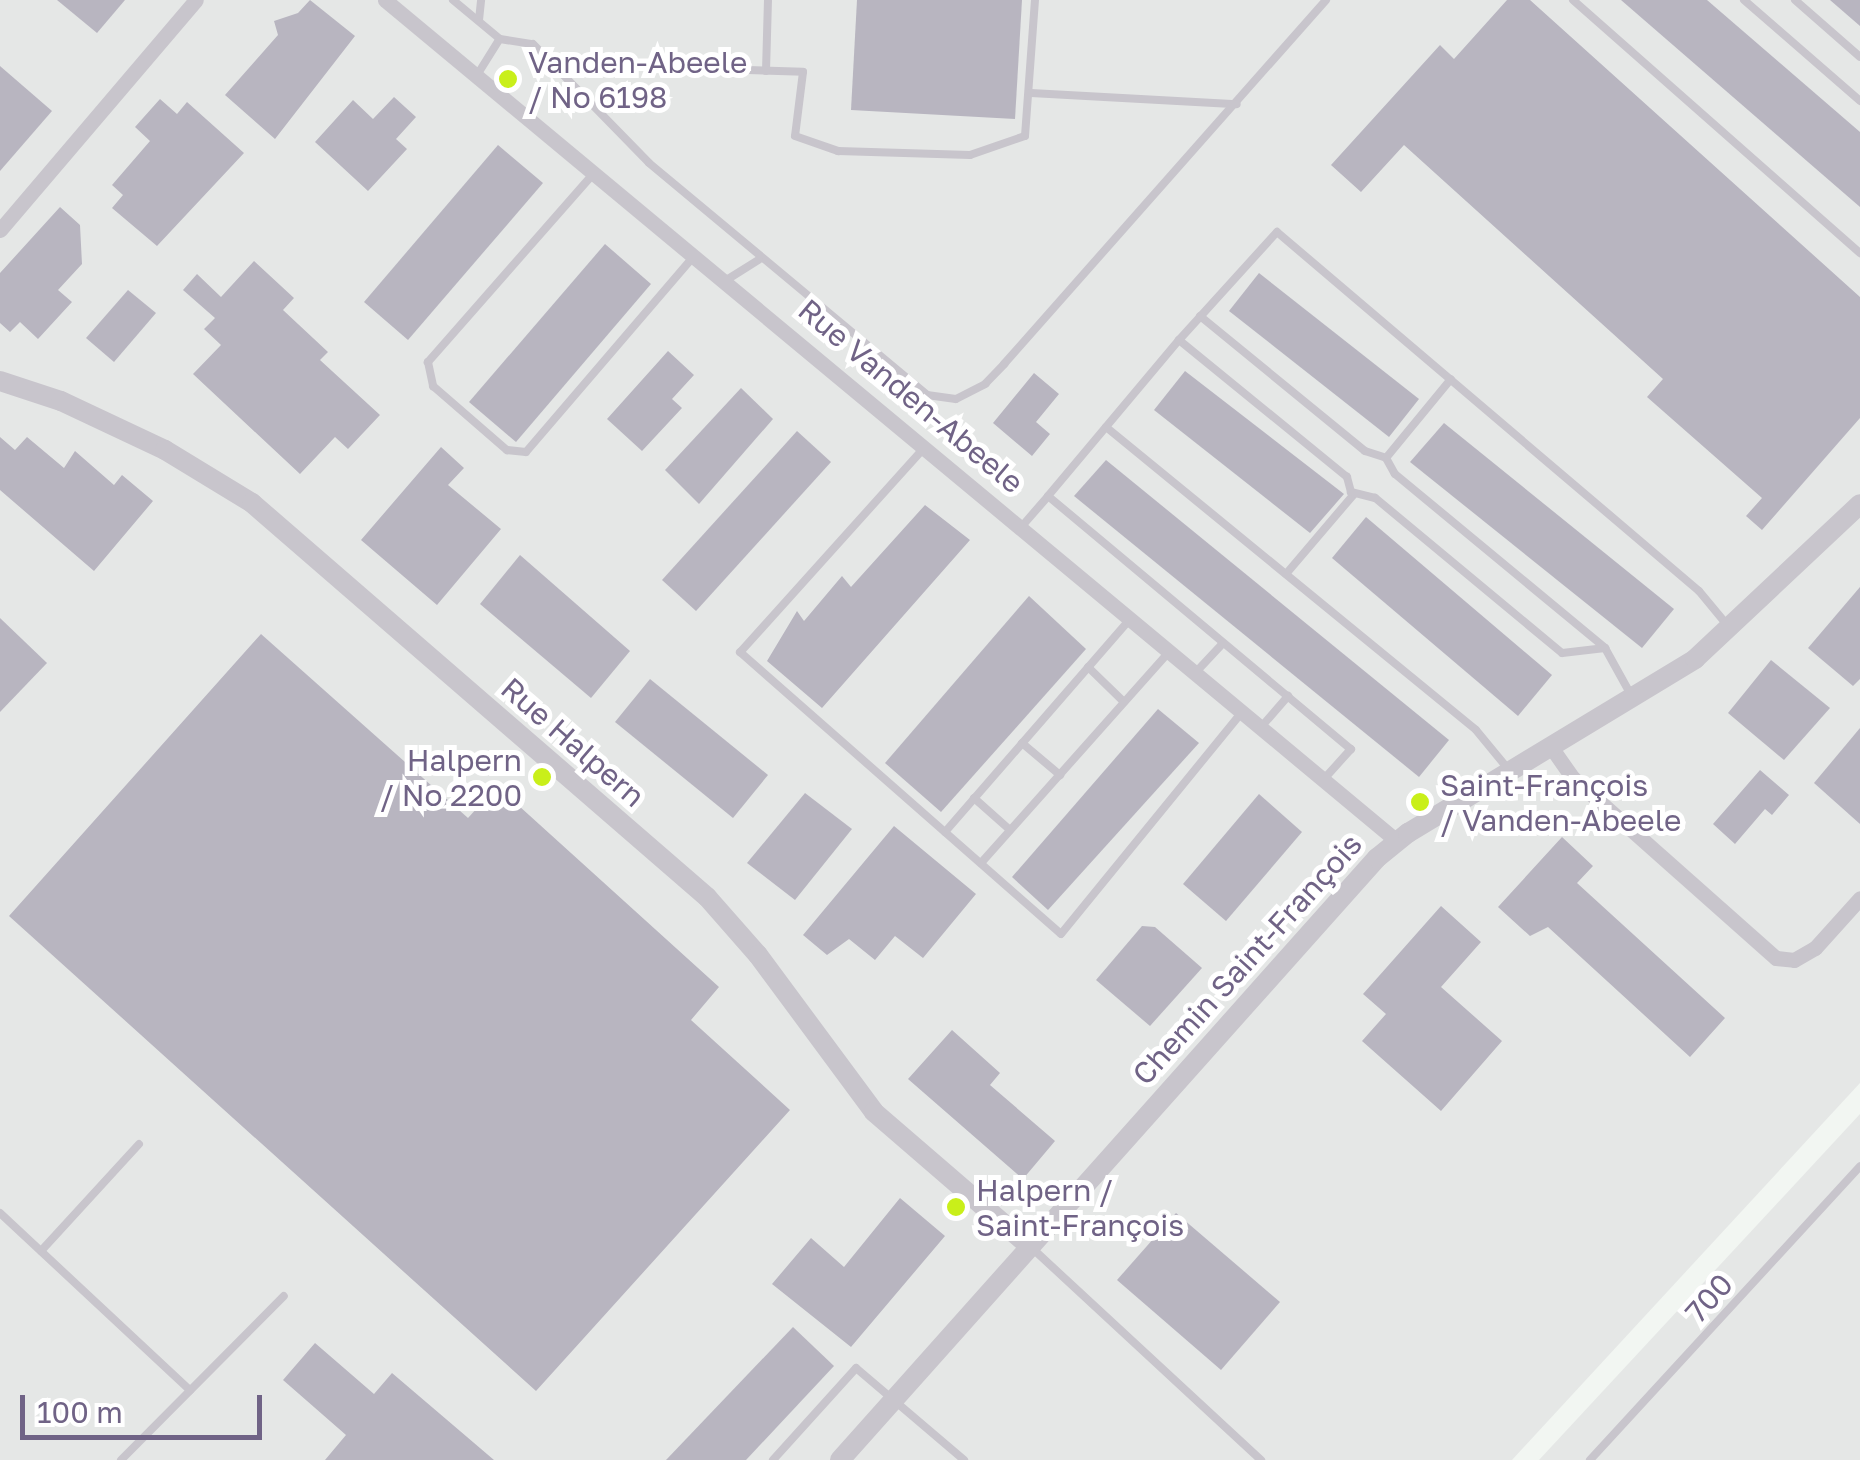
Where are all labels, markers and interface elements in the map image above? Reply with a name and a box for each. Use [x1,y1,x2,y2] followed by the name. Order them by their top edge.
[528,44,747,114] place label: Vanden-Abeele / No 6198
[497,68,519,90] marker: Vanden-Abeele / No 6198
[791,291,1031,501] street label: Rue Vanden-Abeele
[494,670,652,814] street label: Rue Halpern
[380,742,522,812] place label: Halpern / No 2200
[531,766,553,788] marker: Halpern / No 2200
[1440,767,1681,838] place label: Saint-François / Vanden-Abeele
[1409,791,1431,813] marker: Saint-François / Vanden-Abeele
[1125,826,1369,1092] street label: Chemin Saint-François
[976,1172,1184,1242] place label: Halpern / Saint-François
[945,1196,967,1218] marker: Halpern / Saint-François
[1678,1266,1740,1330] street label: 700
[25,1375,268,1437] scale bar
[37,1394,123,1430] text: 100 m

